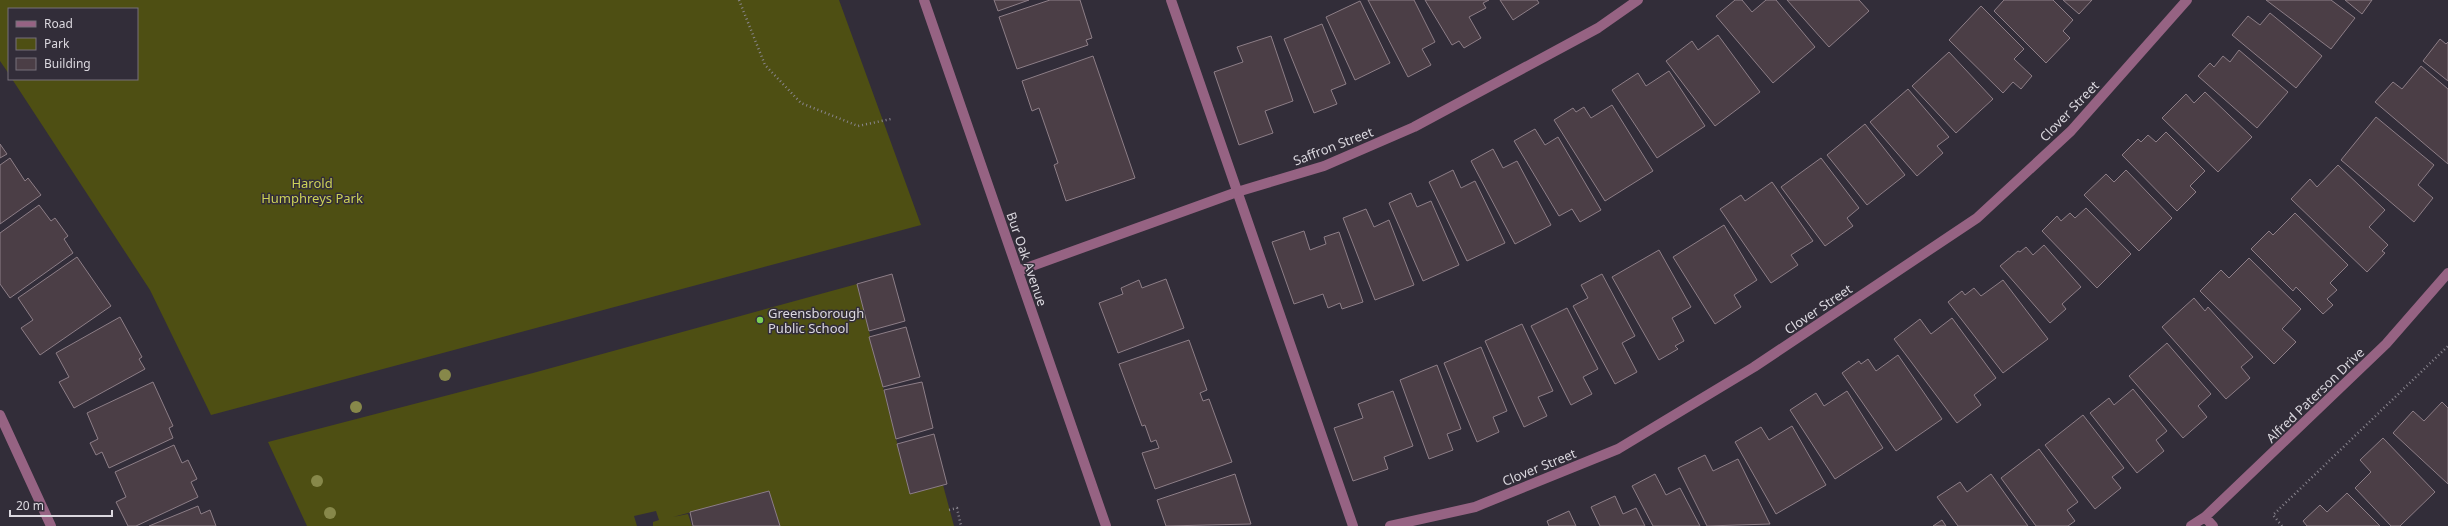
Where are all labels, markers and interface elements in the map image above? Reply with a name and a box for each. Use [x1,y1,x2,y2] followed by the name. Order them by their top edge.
[8,8,138,80] legend
[44,15,73,32] text: Road
[44,35,70,52] text: Park
[44,55,91,72] text: Building
[2035,76,2103,145] street label: Clover Street
[1291,122,1376,169] street label: Saffron Street
[261,174,363,207] park label: Harold Humphreys Park
[1002,209,1052,309] street label: Bur Oak Avenue
[1781,280,1856,338] street label: Clover Street
[768,304,864,337] place label: Greensborough Public School
[755,315,765,325] marker: Greensborough Public School
[2262,343,2368,447] street label: Alfred Paterson Drive
[1499,444,1579,490] street label: Clover Street
[10,492,112,518] scale bar
[16,497,44,514] text: 20 m

